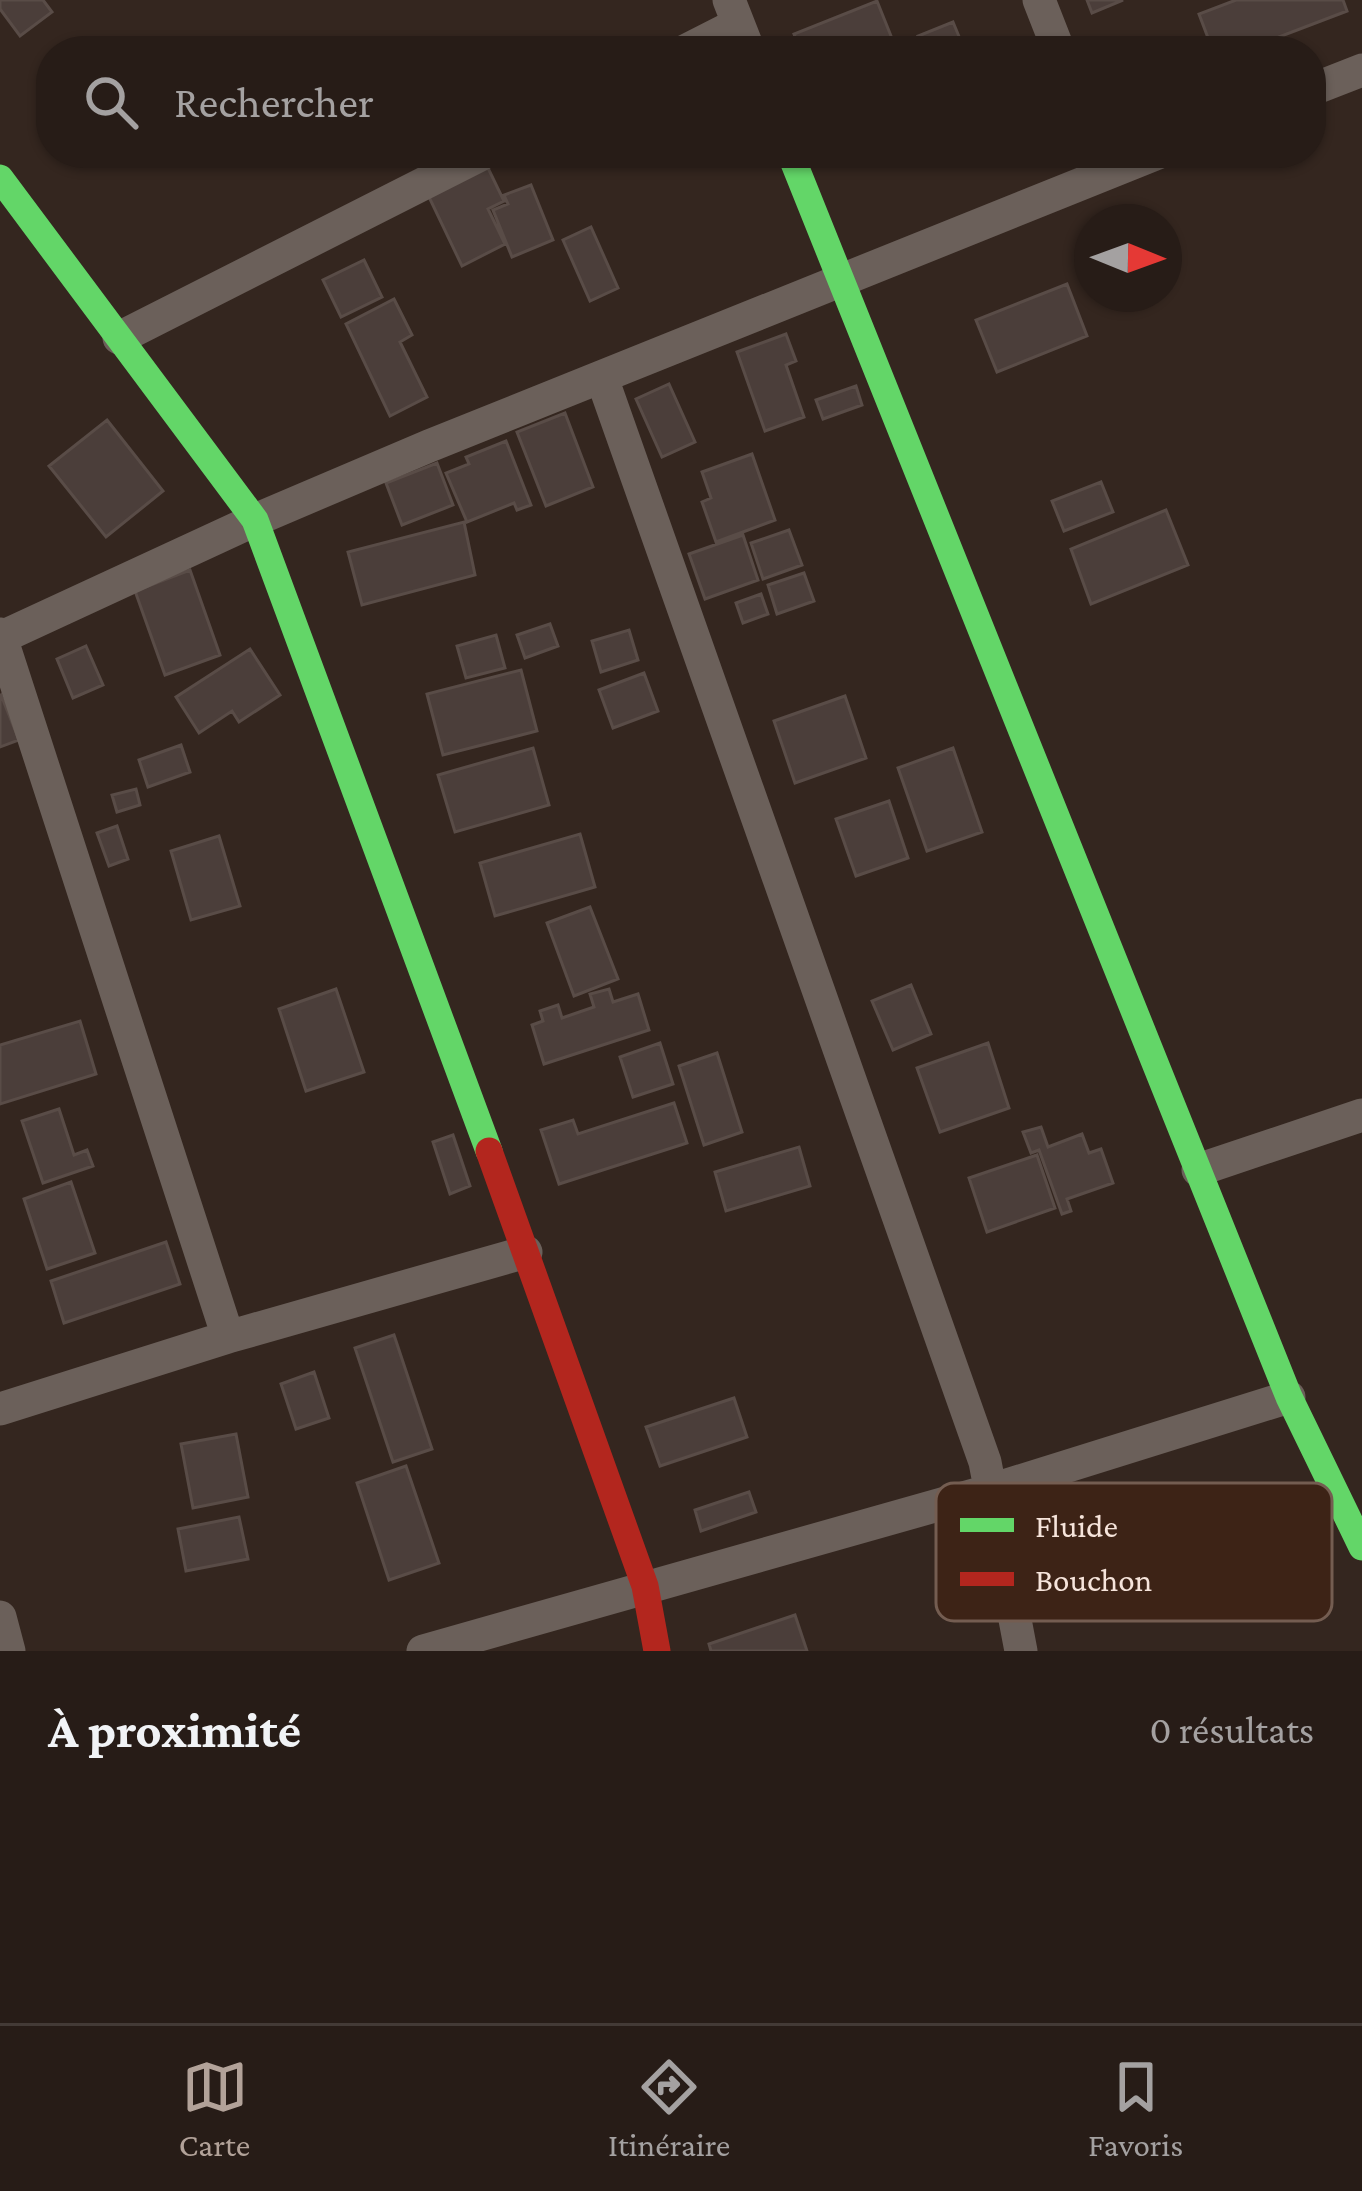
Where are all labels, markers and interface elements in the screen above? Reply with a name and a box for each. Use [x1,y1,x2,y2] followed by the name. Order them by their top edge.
[36,36,1326,168] search box
[78,69,144,135] icon: search
[174,77,374,127] text: Rechercher
[1074,204,1182,312] north arrow
[936,1483,1332,1621] legend
[1035,1507,1118,1544] text: Fluide
[1035,1561,1152,1598] text: Bouchon
[48,1701,301,1758] text: À proximité
[1150,1708,1314,1751] text: 0 résultats
[179,2054,250,2163] tab: Carte
[608,2054,730,2163] tab: Itinéraire
[1088,2054,1183,2163] tab: Favoris

